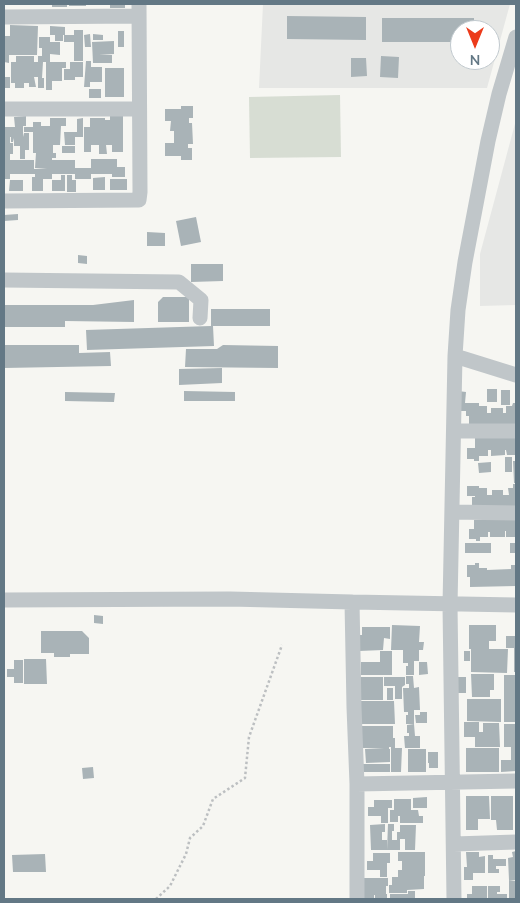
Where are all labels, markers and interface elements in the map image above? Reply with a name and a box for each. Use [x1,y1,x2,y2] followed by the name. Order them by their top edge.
[450,20,500,70] north arrow
[470,50,480,69] text: N

